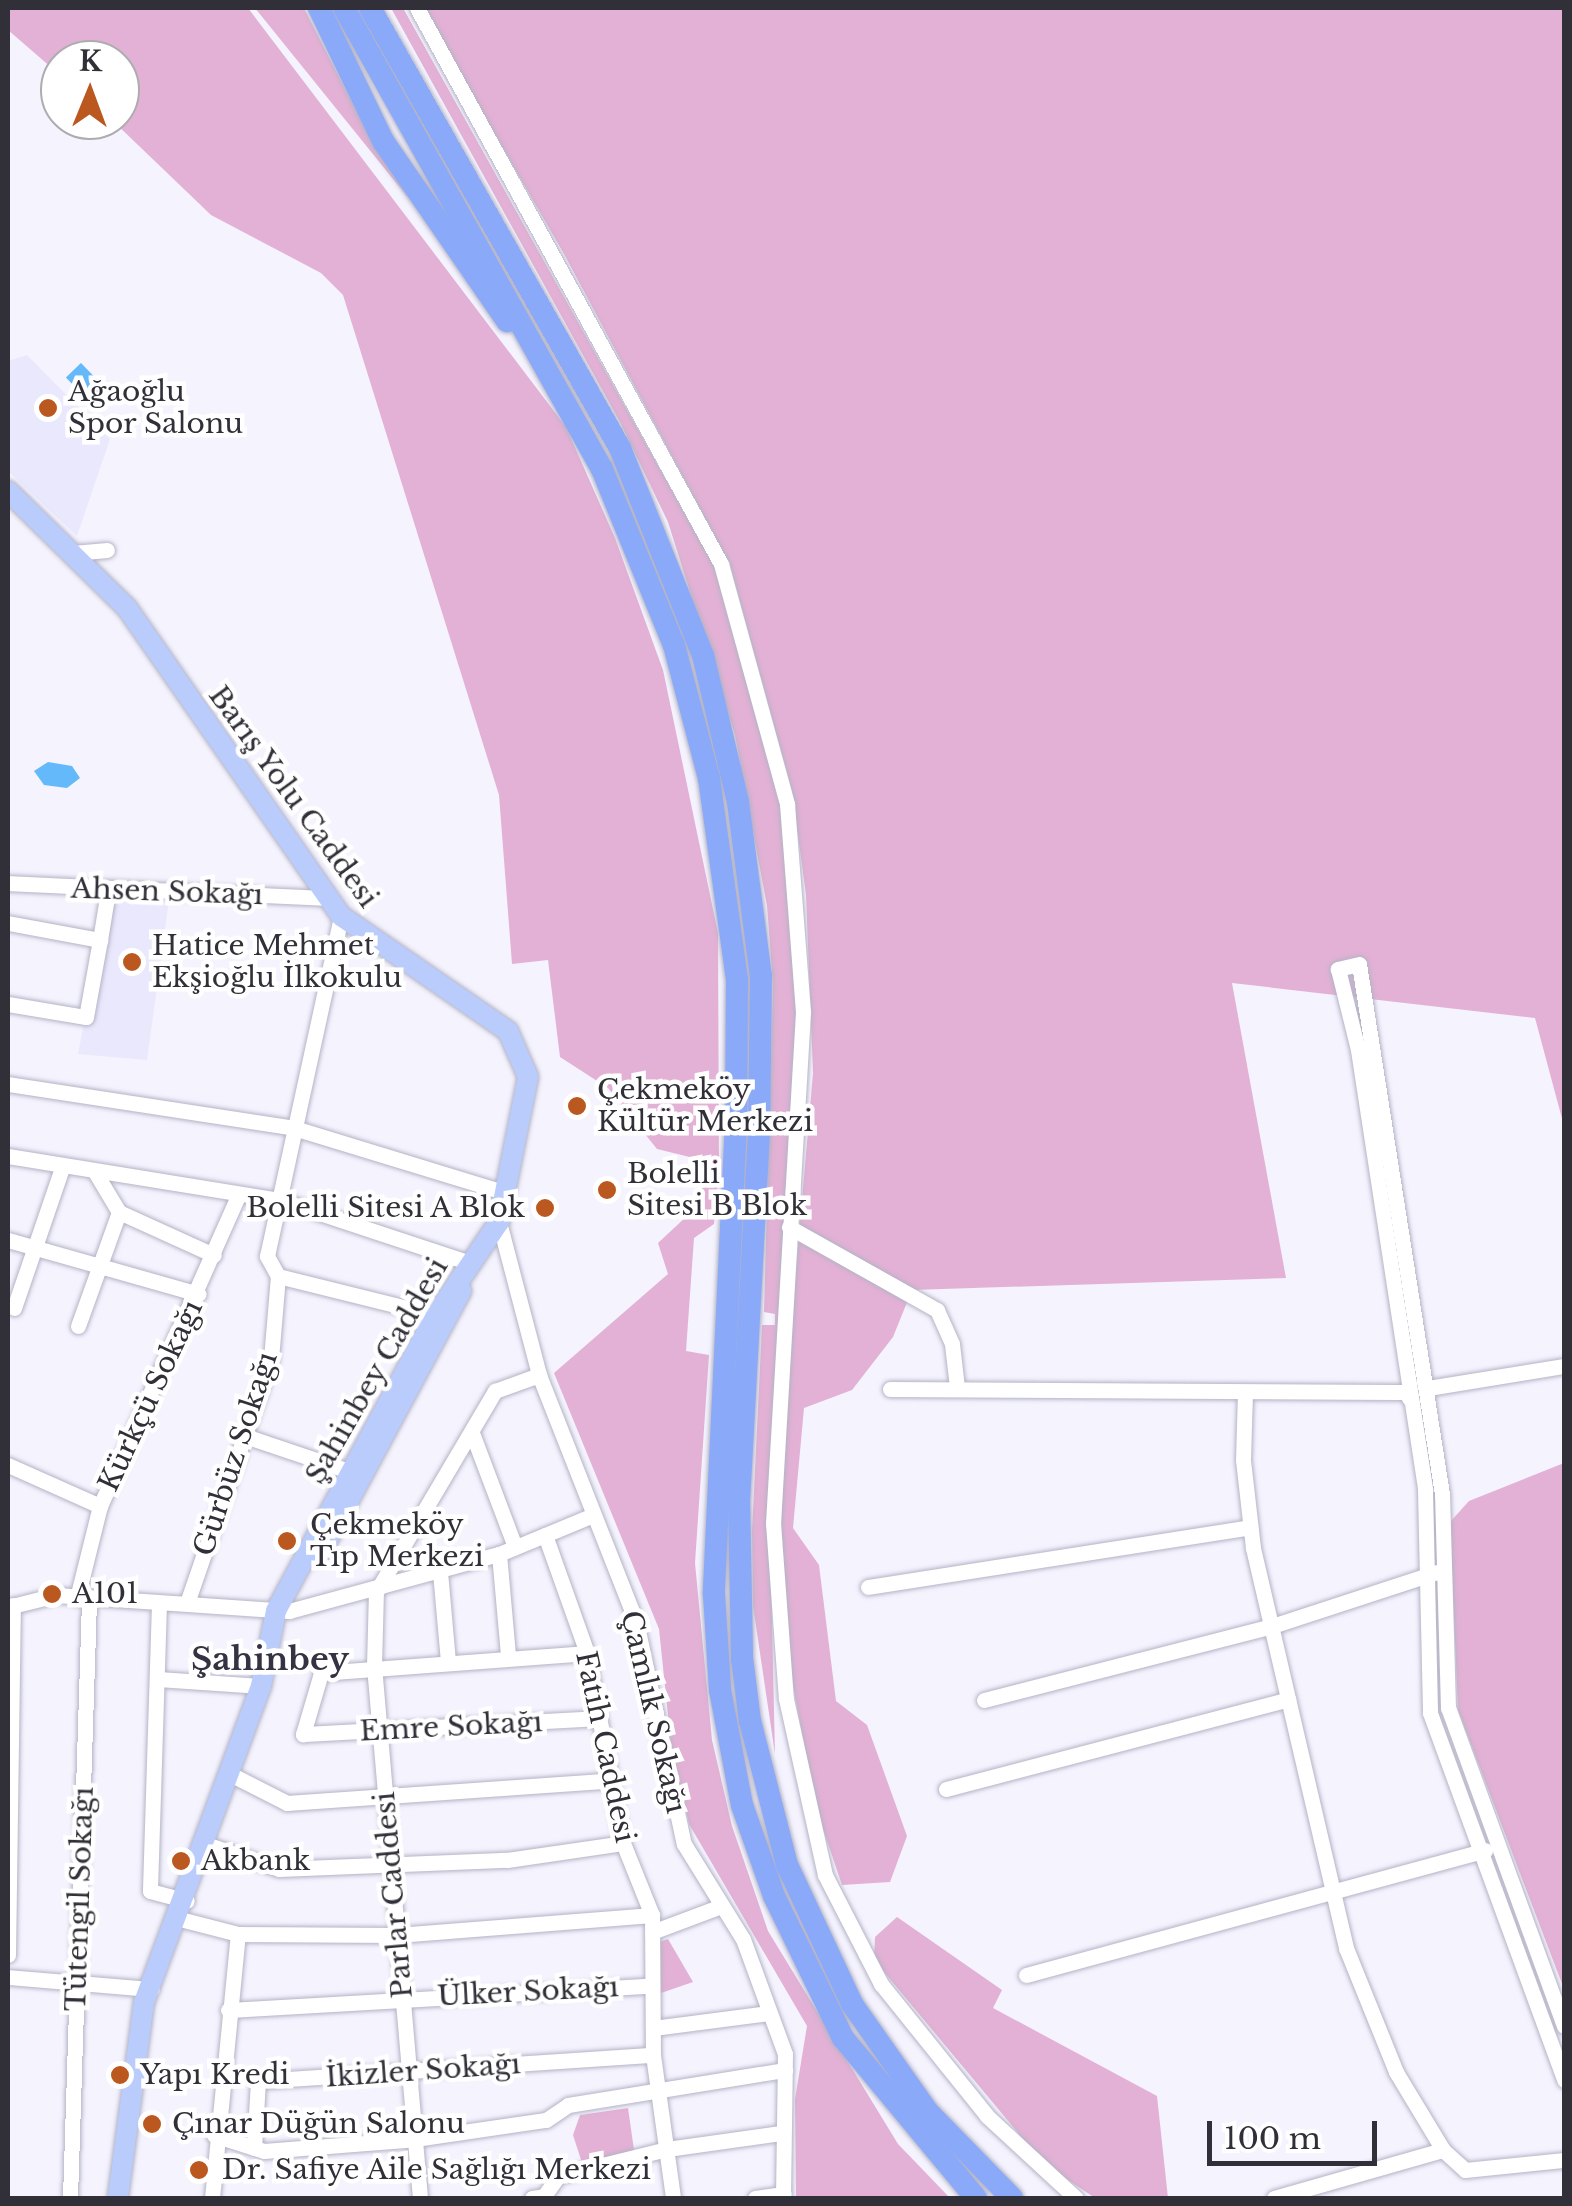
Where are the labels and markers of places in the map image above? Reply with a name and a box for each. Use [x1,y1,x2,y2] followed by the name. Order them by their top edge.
[68,375,244,441] place label: Ağaoğlu Spor Salonu
[37,397,59,419] marker: Ağaoğlu Spor Salonu
[152,929,402,995] place label: Hatice Mehmet Ekşioğlu İlkokulu
[121,951,143,973] marker: Hatice Mehmet Ekşioğlu İlkokulu
[597,1073,814,1139] place label: Çekmeköy Kültür Merkezi
[566,1095,588,1117] marker: Çekmeköy Kültür Merkezi
[627,1157,807,1223] place label: Bolelli Sitesi B Blok
[596,1179,618,1201] marker: Bolelli Sitesi B Blok
[244,1191,525,1225] place label: Bolelli Sitesi A Blok
[534,1197,556,1219] marker: Bolelli Sitesi A Blok
[310,1508,484,1574] place label: Çekmeköy Tıp Merkezi
[274,1528,300,1554] marker: Çekmeköy Tıp Merkezi
[72,1577,139,1611] place label: A101
[41,1583,63,1605] marker: A101
[201,1844,310,1878] place label: Akbank
[170,1850,192,1872] marker: Akbank
[140,2058,289,2092] place label: Yapı Kredi
[109,2064,131,2086] marker: Yapı Kredi
[172,2107,466,2141] place label: Çınar Düğün Salonu
[141,2113,163,2135] marker: Çınar Düğün Salonu
[222,2153,652,2187] place label: Dr. Safiye Aile Sağlığı Merkezi
[186,2157,212,2183] marker: Dr. Safiye Aile Sağlığı Merkezi

